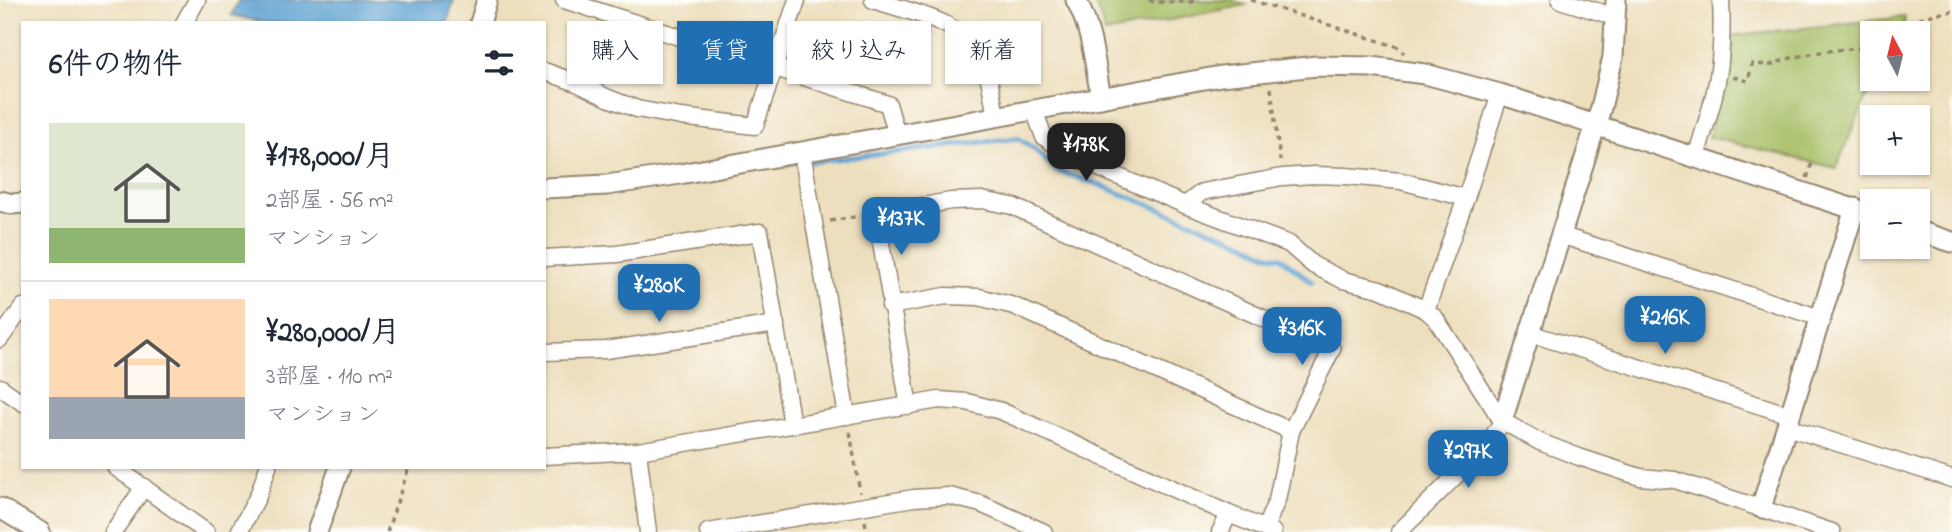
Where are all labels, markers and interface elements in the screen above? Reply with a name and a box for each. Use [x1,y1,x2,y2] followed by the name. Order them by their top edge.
[567,21,663,84] chip: 購入
[677,21,773,84] chip: 賃貸
[787,21,931,84] chip: 絞り込み
[945,21,1041,84] chip: 新着
[1860,21,1930,91] north arrow
[1860,21,1930,259] map controls
[49,44,182,88] text: 6件の物件
[480,44,518,82] icon: filters
[1860,105,1930,175] button: +
[1037,124,1135,183] pin: ¥178K
[1063,129,1109,162] text: ¥178K
[266,136,394,180] text: ¥178,000/月
[105,151,189,235] icon: home
[266,185,394,218] text: 2部屋 · 56 m²
[1860,189,1930,259] button: −
[852,198,950,257] pin: ¥137K
[878,203,924,236] text: ¥137K
[266,223,380,256] text: マンション
[610,264,708,324] pin: ¥280K
[634,270,684,303] text: ¥280K
[1616,296,1714,356] pin: ¥216K
[1641,302,1690,335] text: ¥216K
[1253,308,1351,367] pin: ¥316K
[266,312,400,356] text: ¥280,000/月
[1278,313,1326,346] text: ¥316K
[105,327,189,411] icon: home
[266,361,393,394] text: 3部屋 · 110 m²
[266,399,380,432] text: マンション
[1419,430,1517,490] pin: ¥297K
[1444,436,1492,469] text: ¥297K

